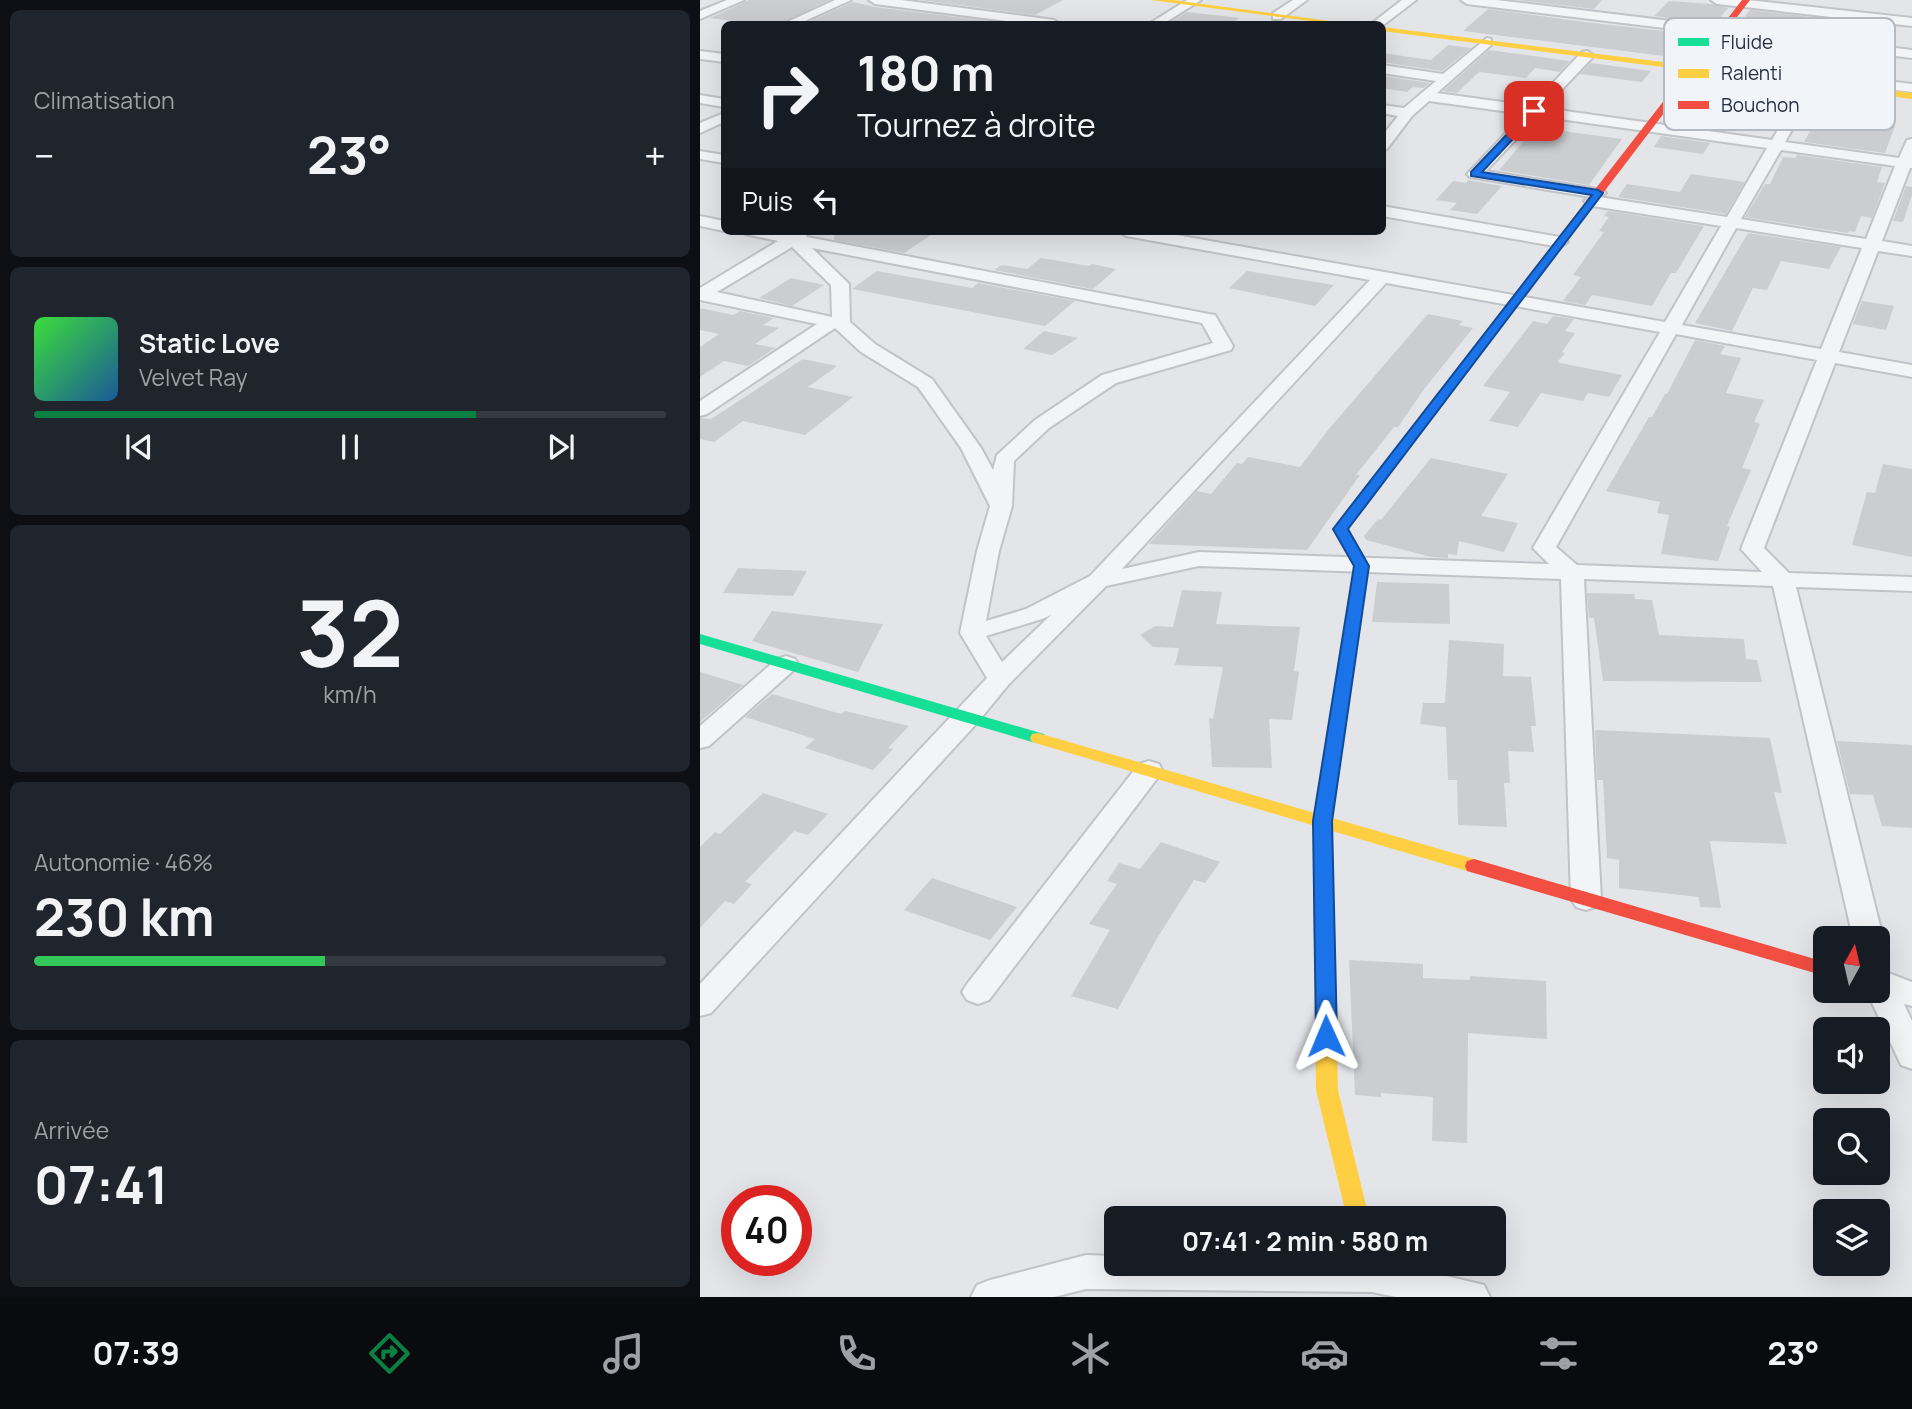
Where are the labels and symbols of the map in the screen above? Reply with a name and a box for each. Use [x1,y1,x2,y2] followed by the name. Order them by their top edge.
[1664,18,1895,130] legend
[1721,29,1773,55] text: Fluide
[1721,60,1782,86] text: Ralenti
[1504,81,1564,141] pin
[1721,92,1800,118] text: Bouchon
[1813,926,1890,1003] north arrow
[1289,999,1363,1073] position arrow
[721,1185,812,1276] speed limit sign: 40

